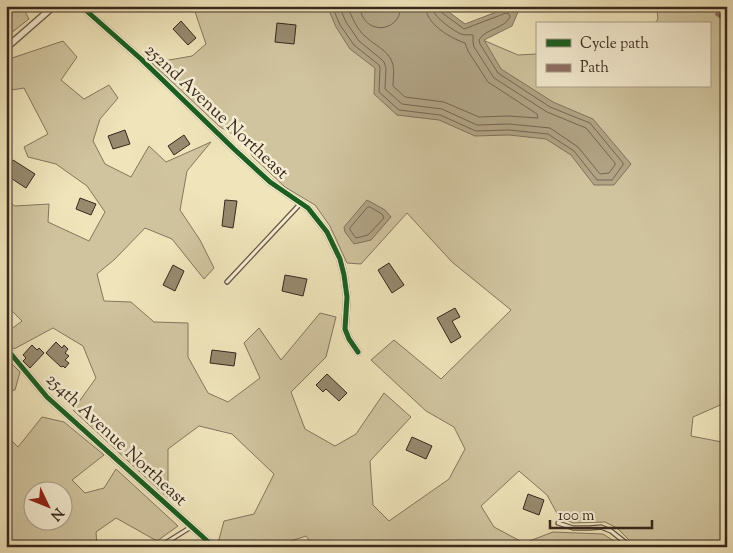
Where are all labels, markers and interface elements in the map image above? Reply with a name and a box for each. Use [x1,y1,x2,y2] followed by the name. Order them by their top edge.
[536,22,710,88] legend
[580,34,649,55] text: Cycle path
[138,39,293,186] street label: 252nd Avenue Northeast
[580,58,609,79] text: Path
[39,368,192,513] street label: 254th Avenue Northeast
[22,480,72,530] north arrow
[550,498,653,530] scale bar
[45,503,67,524] text: N
[558,506,595,527] text: 100 m

